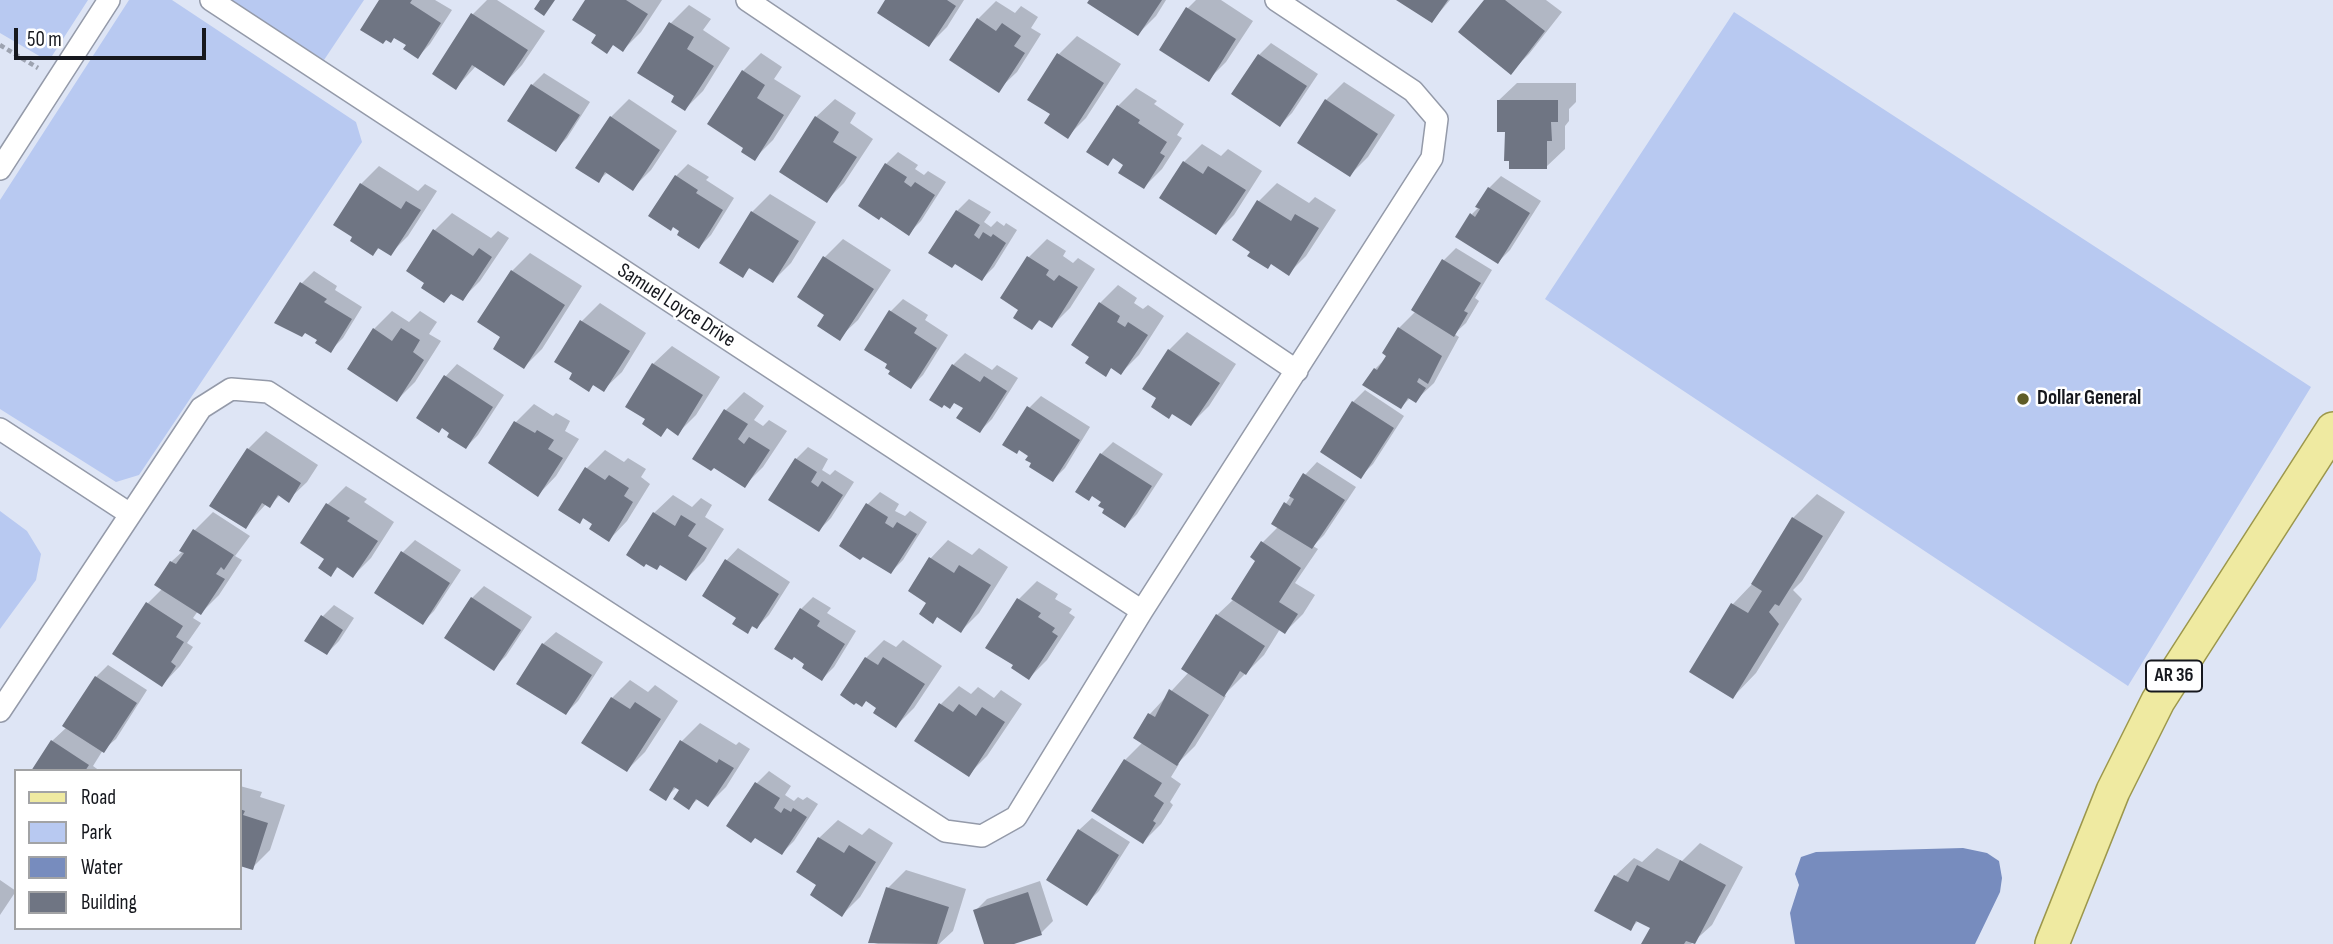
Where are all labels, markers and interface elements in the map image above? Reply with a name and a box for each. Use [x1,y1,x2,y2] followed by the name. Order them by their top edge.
[18,14,210,58] scale bar
[27,27,62,52] text: 50 m
[612,258,740,354] street label: Samuel Loyce Drive
[2037,386,2141,412] place label: Dollar General
[2015,391,2031,407] marker: Dollar General
[2146,660,2202,692] road number: AR 36
[14,769,242,930] legend
[81,785,116,810] text: Road
[81,820,112,845] text: Park
[81,855,123,880] text: Water
[81,890,137,915] text: Building

